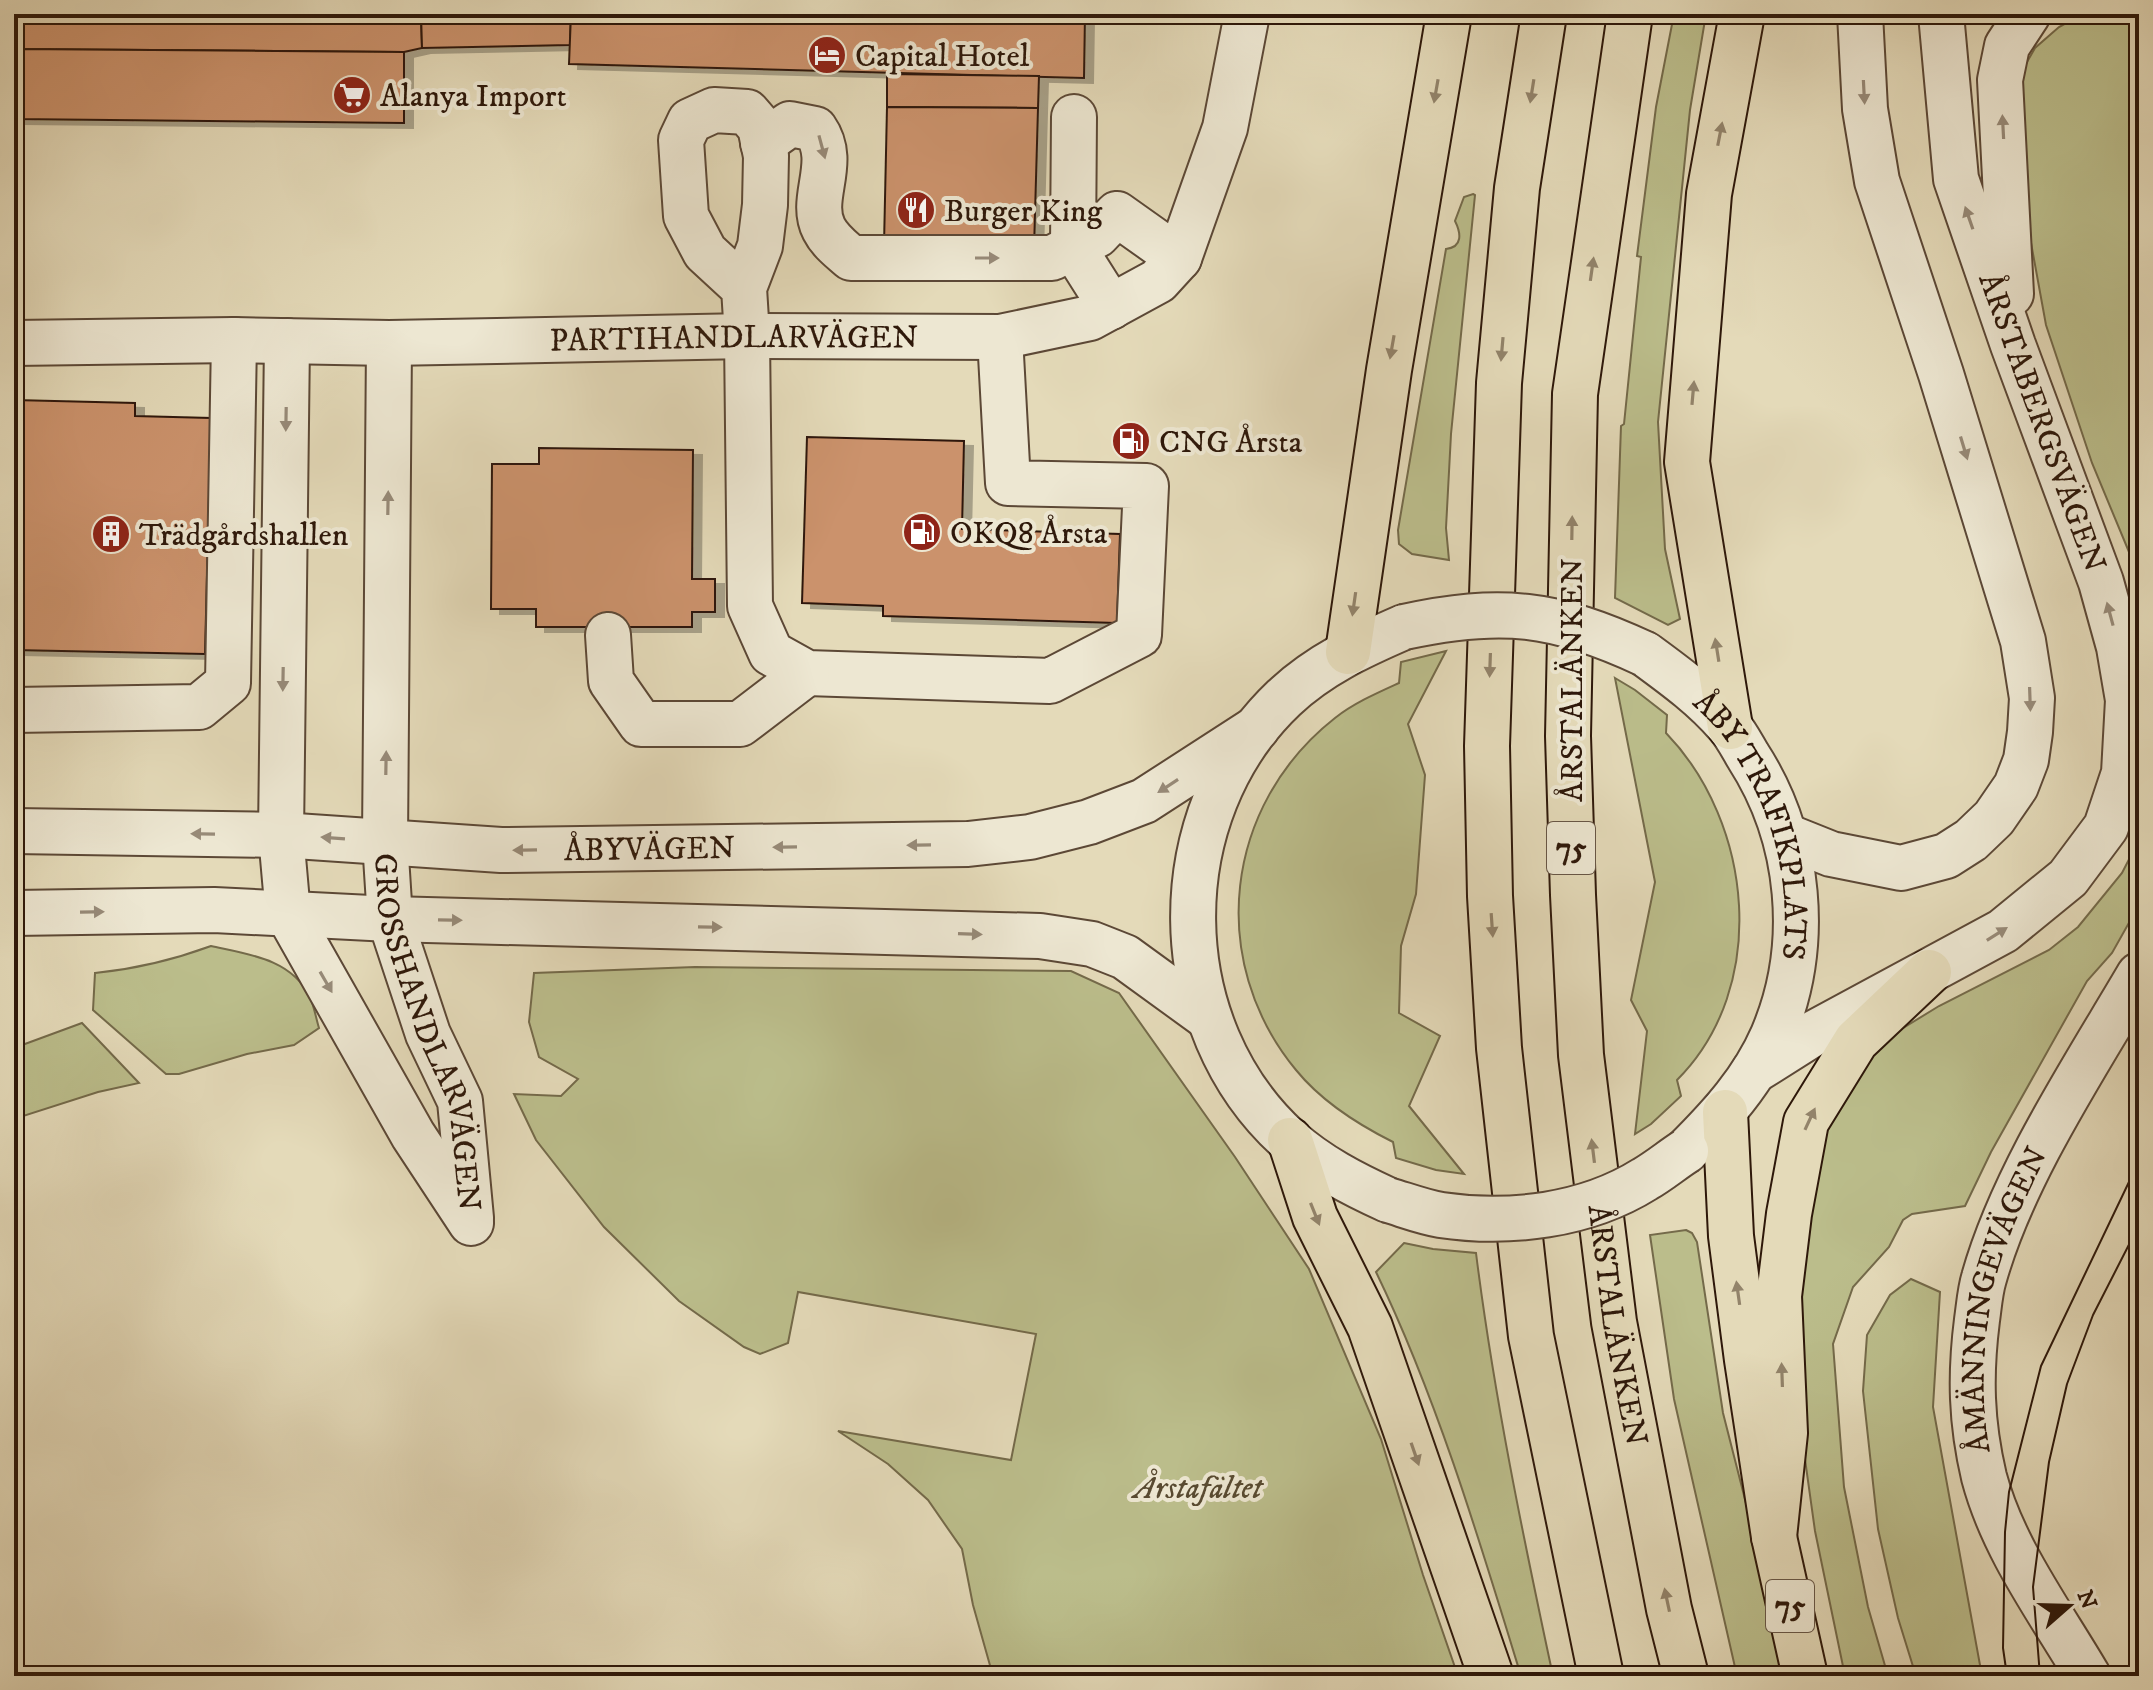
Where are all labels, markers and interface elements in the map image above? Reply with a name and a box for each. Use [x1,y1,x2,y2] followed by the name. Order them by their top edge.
[806,34,848,76] hotel icon: Capital Hotel
[855,37,1030,77] place label: Capital Hotel
[331,74,373,116] supermarket icon: Alanya Import
[380,77,567,117] place label: Alanya Import
[1429,79,1442,104] one-way arrow
[1525,79,1538,104] one-way arrow
[1858,80,1871,105] one-way arrow
[1996,114,2009,139] one-way arrow
[1714,121,1727,146] one-way arrow
[816,135,828,160] one-way arrow
[895,189,937,231] restaurant icon: Burger King
[944,192,1103,232] place label: Burger King
[1963,206,1975,230] one-way arrow
[975,252,1000,264] one-way arrow
[1586,256,1599,281] one-way arrow
[1968,268,2114,578] street label: ÅRSTABERGSVÄGEN
[549,318,918,362] street label: PARTIHANDLARVÄGEN
[1386,335,1398,360] one-way arrow
[1495,337,1508,362] one-way arrow
[1687,380,1700,405] one-way arrow
[280,407,293,432] one-way arrow
[1110,420,1152,462] fuel station icon: CNG Årsta
[1159,423,1303,463] place label: CNG Årsta
[1958,437,1971,461] one-way arrow
[382,490,394,515] one-way arrow
[901,511,943,553] fuel station icon: OKQ8 Årsta
[90,513,132,555] building icon: Trädgårdshallen
[950,514,1108,554] place label: OKQ8 Årsta
[1566,515,1578,540] one-way arrow
[139,516,349,556] place label: Trädgårdshallen
[1553,558,1593,802] street label: ÅRSTALÄNKEN
[1347,592,1360,617] one-way arrow
[2103,602,2116,626] one-way arrow
[1711,637,1723,662] one-way arrow
[1483,653,1496,678] one-way arrow
[277,667,289,692] one-way arrow
[1684,683,1814,962] street label: ÅBY TRAFIKPLATS
[2024,687,2037,712] one-way arrow
[380,750,392,775] one-way arrow
[1157,778,1179,792] one-way arrow
[1547,822,1595,874] road number: 75
[190,827,215,840] one-way arrow
[564,829,735,871] street label: ÅBYVÄGEN
[320,831,345,844] one-way arrow
[906,839,931,851] one-way arrow
[772,840,797,853] one-way arrow
[512,843,537,856] one-way arrow
[364,852,488,1213] street label: GROSSHANDLARVÄGEN
[80,906,105,918] one-way arrow
[1485,913,1498,938] one-way arrow
[438,914,463,927] one-way arrow
[698,920,723,933] one-way arrow
[1986,926,2007,941] one-way arrow
[958,927,983,940] one-way arrow
[320,970,333,993] one-way arrow
[1803,1107,1817,1130] one-way arrow
[1586,1138,1599,1163] one-way arrow
[1955,1140,2058,1456] street label: ÅMÄNNINGEVÄGEN
[1309,1202,1322,1226] one-way arrow
[1578,1202,1655,1449] street label: ÅRSTALÄNKEN
[1732,1280,1745,1305] one-way arrow
[1776,1362,1789,1387] one-way arrow
[1409,1442,1421,1466] one-way arrow
[1131,1468,1264,1509] park label: Årstafältet
[2029,1566,2109,1646] north arrow
[1766,1580,1814,1632] road number: 75
[2071,1587,2102,1613] text: N
[1661,1588,1673,1613] one-way arrow

